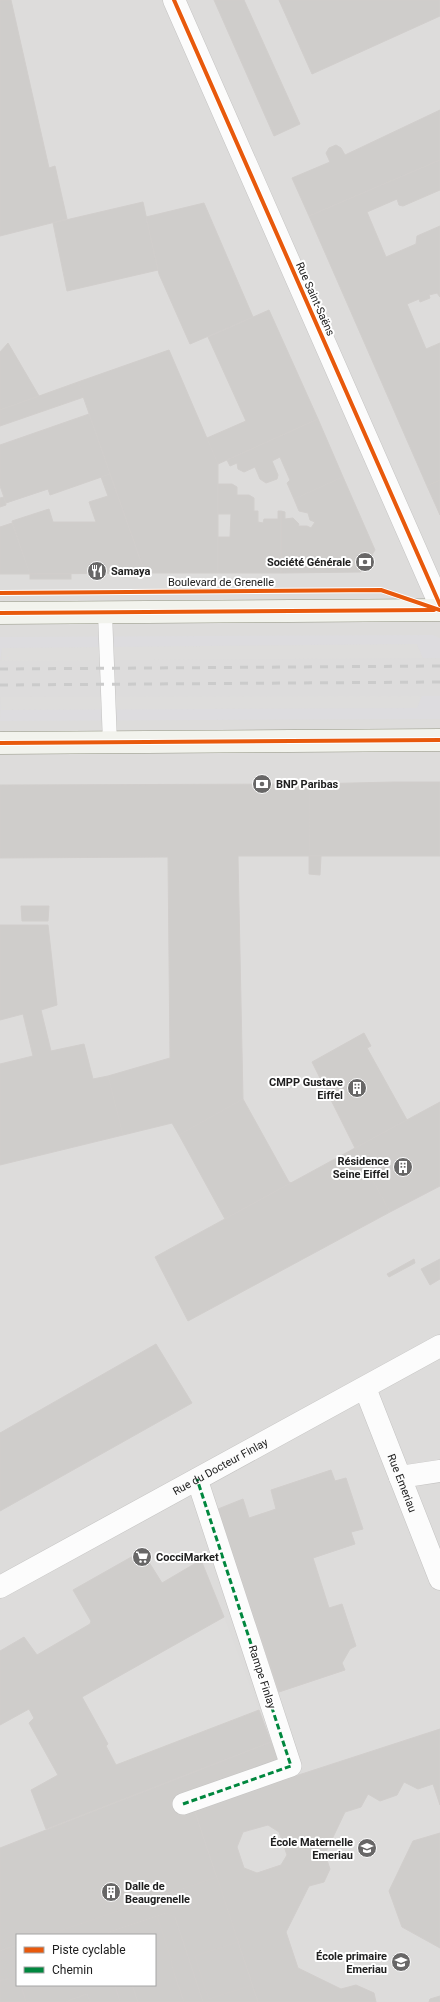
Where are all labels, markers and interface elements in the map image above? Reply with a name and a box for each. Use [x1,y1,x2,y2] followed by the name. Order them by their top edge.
[293,260,337,338] street label: Rue Saint-Saëns
[354,551,376,573] bank icon: Société Générale
[267,556,351,569] place label: Société Générale
[86,560,108,582] restaurant icon: Samaya
[111,565,150,578] place label: Samaya
[168,576,274,589] street label: Boulevard de Grenelle
[251,773,273,795] bank icon: BNP Paribas
[276,778,339,791] place label: BNP Paribas
[269,1076,343,1102] place label: CMPP Gustave Eiffel
[346,1077,368,1099] building icon: CMPP Gustave Eiffel
[333,1155,389,1181] place label: Résidence Seine Eiffel
[392,1156,414,1178] building icon: Résidence Seine Eiffel
[170,1435,271,1498] street label: Rue du Docteur Finlay
[385,1452,420,1514] street label: Rue Emeriau
[131,1546,153,1568] supermarket icon: CocciMarket
[156,1551,219,1564] place label: CocciMarket
[246,1644,279,1711] street label: Rampe Finlay
[270,1836,353,1862] place label: École Maternelle Emeriau
[356,1837,378,1859] school or university icon: École Maternelle Emeriau
[125,1880,190,1906] place label: Dalle de Beaugrenelle
[100,1881,122,1903] building icon: Dalle de Beaugrenelle
[16,1934,156,1986] legend
[52,1943,126,1957] text: Piste cyclable
[316,1950,387,1976] place label: École primaire Emeriau
[390,1951,412,1973] school or university icon: École primaire Emeriau
[52,1963,93,1977] text: Chemin

